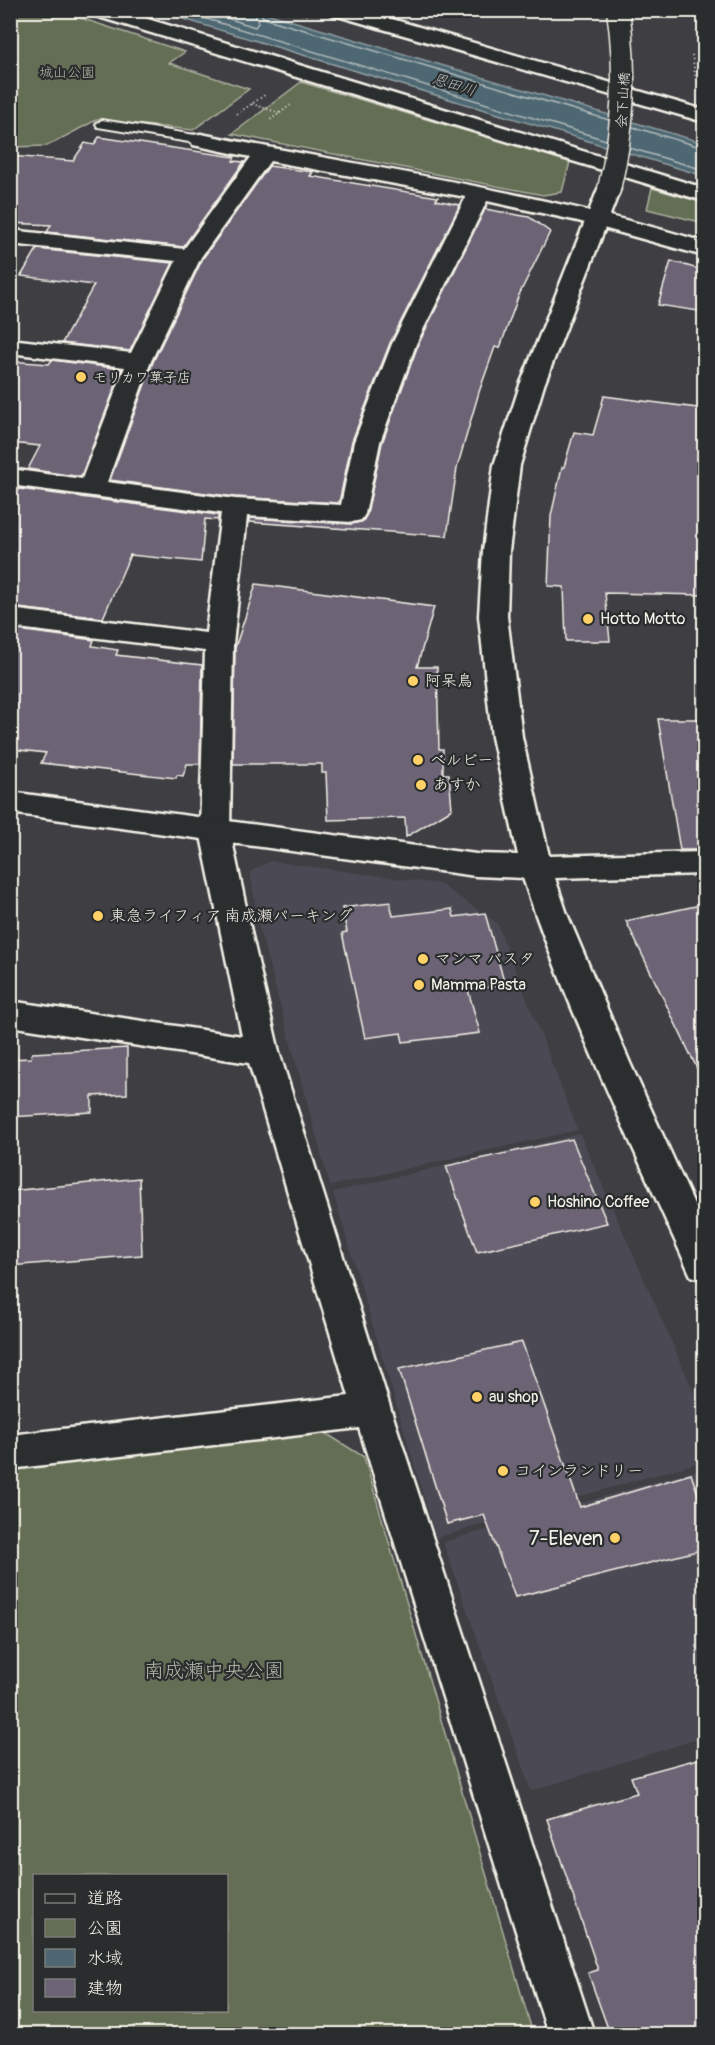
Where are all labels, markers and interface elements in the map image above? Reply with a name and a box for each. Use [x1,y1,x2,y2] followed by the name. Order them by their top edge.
[39,64,95,81] park label: 城山公園
[430,69,478,101] water label: 恩田川
[613,72,633,128] street label: 会下山橋
[93,369,191,386] place label: モリカワ菓子店
[74,370,88,384] marker: モリカワ菓子店
[600,609,686,629] place label: Hotto Motto
[581,612,595,626] marker: Hotto Motto
[425,671,473,691] place label: 阿呆鳥
[406,674,420,688] marker: 阿呆鳥
[430,750,493,770] place label: ベルビー
[411,753,425,767] marker: ベルビー
[433,775,481,795] place label: あすか
[414,778,428,792] marker: あすか
[110,906,353,926] place label: 東急ライフィア 南成瀬パーキング
[91,909,105,923] marker: 東急ライフィア 南成瀬パーキング
[435,949,535,969] place label: マンマ パスタ
[416,952,430,966] marker: マンマ パスタ
[431,975,526,995] place label: Mamma Pasta
[412,978,426,992] marker: Mamma Pasta
[547,1192,649,1212] place label: Hoshino Coffee
[528,1195,542,1209] marker: Hoshino Coffee
[489,1387,539,1407] place label: au shop
[470,1390,484,1404] marker: au shop
[515,1461,643,1481] place label: コインランドリー
[496,1464,510,1478] marker: コインランドリー
[529,1526,603,1551] place label: 7-Eleven
[608,1531,622,1545] marker: 7-Eleven
[144,1658,284,1683] park label: 南成瀬中央公園
[33,1874,228,2012] legend
[87,1887,123,1910] text: 道路
[87,1917,123,1940] text: 公園
[87,1947,123,1970] text: 水域
[87,1977,123,2000] text: 建物

